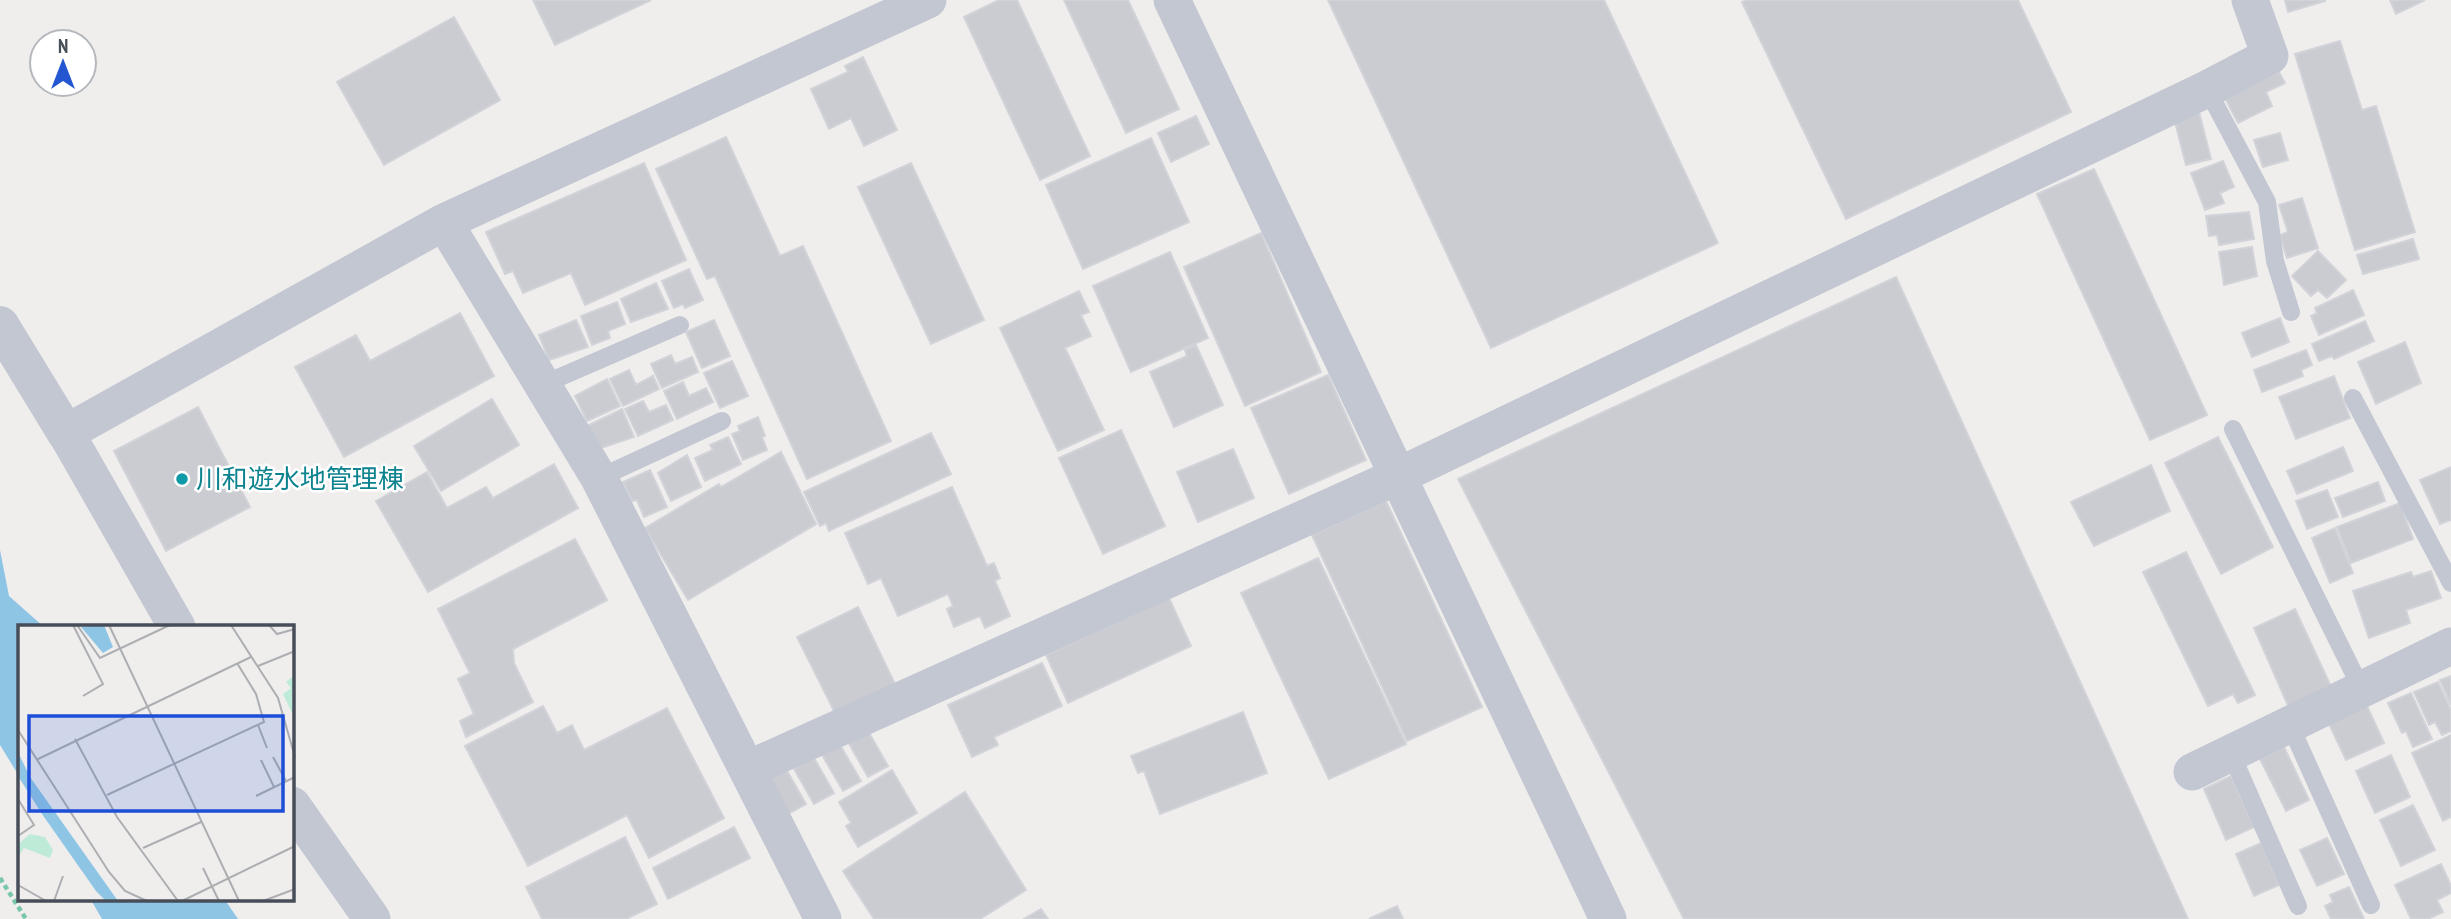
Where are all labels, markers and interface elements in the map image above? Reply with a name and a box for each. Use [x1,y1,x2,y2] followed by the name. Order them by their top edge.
[28,28,98,98] north arrow
[58,34,68,58] text: N
[196,462,404,495] place label: 川和遊水地管理棟
[174,471,190,487] marker: 川和遊水地管理棟
[18,625,294,902] inset map

